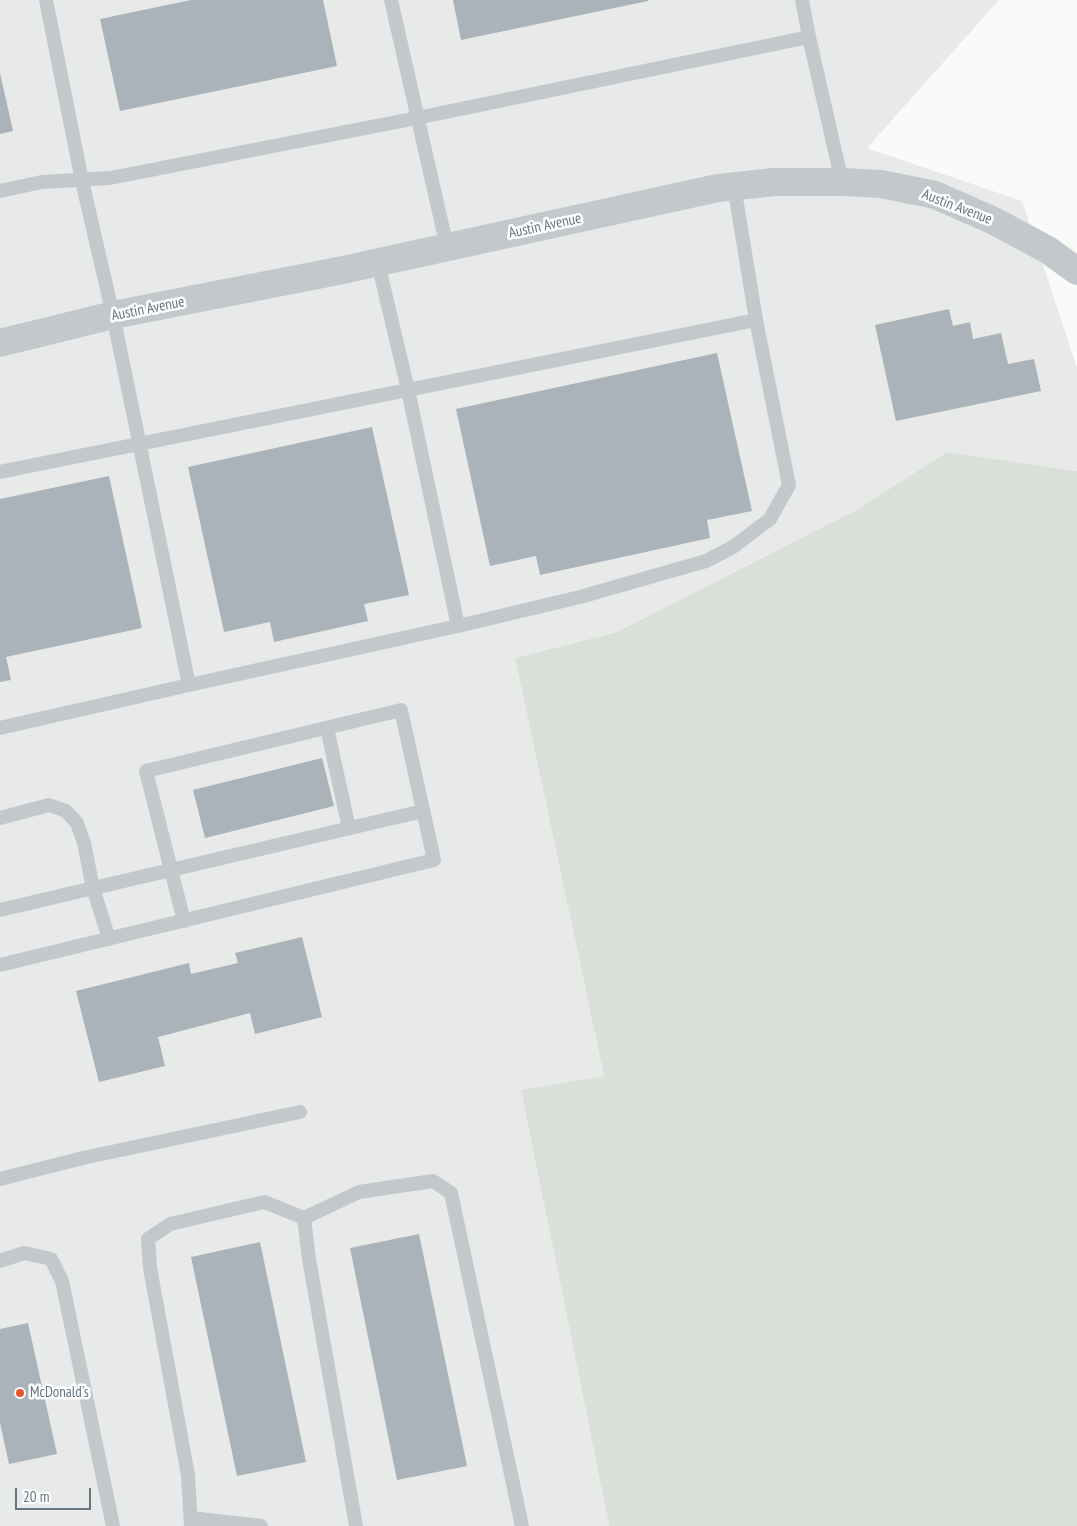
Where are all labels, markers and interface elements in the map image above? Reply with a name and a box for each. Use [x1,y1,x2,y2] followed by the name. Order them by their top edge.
[919,185,995,229] street label: Austin Avenue
[507,210,583,242] street label: Austin Avenue
[110,293,186,325] street label: Austin Avenue
[30,1384,89,1402] place label: McDonald's
[14,1387,26,1399] marker: McDonald's
[18,1478,94,1510] scale bar
[23,1487,49,1506] text: 20 m

